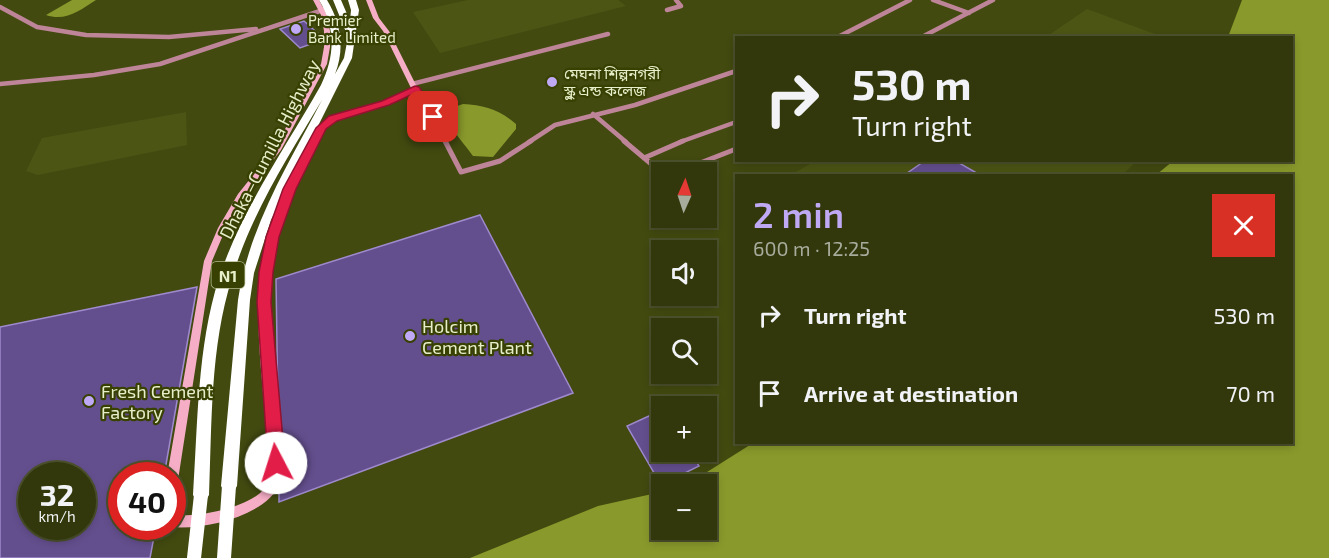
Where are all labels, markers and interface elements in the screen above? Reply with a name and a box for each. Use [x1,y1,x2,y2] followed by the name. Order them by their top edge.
[308,11,396,46] place label: Premier Bank Limited
[289,22,303,36] marker: Premier Bank Limited
[214,55,324,242] street label: Dhaka–Cumilla Highway
[852,58,972,108] text: 530 m
[753,60,831,138] icon: right
[563,64,661,100] place label: মেঘনা শিল্পনগরী স্কুল এন্ড কলেজ
[545,75,559,89] marker: মেঘনা শিল্পনগরী স্কুল এন্ড কলেজ
[407,91,458,142] pin
[416,100,449,133] icon: arrive
[852,109,972,141] text: Turn right
[651,162,717,228] north arrow
[651,162,717,540] map controls
[753,192,844,235] text: 2 min
[1212,194,1275,257] button: close
[753,236,870,260] text: 600 m · 12:25
[651,240,717,306] button: sound
[212,262,244,288] road number: N1
[753,299,786,332] icon: right
[804,302,906,328] text: Turn right
[1214,302,1275,328] text: 530 m
[422,315,532,358] place label: Holcim Cement Plant
[651,318,717,384] button: search
[403,329,417,343] marker: Holcim Cement Plant
[753,377,786,410] icon: arrive
[101,380,213,423] place label: Fresh Cement Factory
[804,380,1018,406] text: Arrive at destination
[1226,380,1275,406] text: 70 m
[82,394,96,408] marker: Fresh Cement Factory
[651,396,717,462] button: +
[244,431,308,495] position arrow
[108,462,186,540] speed limit sign: 40
[651,474,717,540] button: −
[40,476,74,512] text: 32
[38,507,76,525] text: km/h

